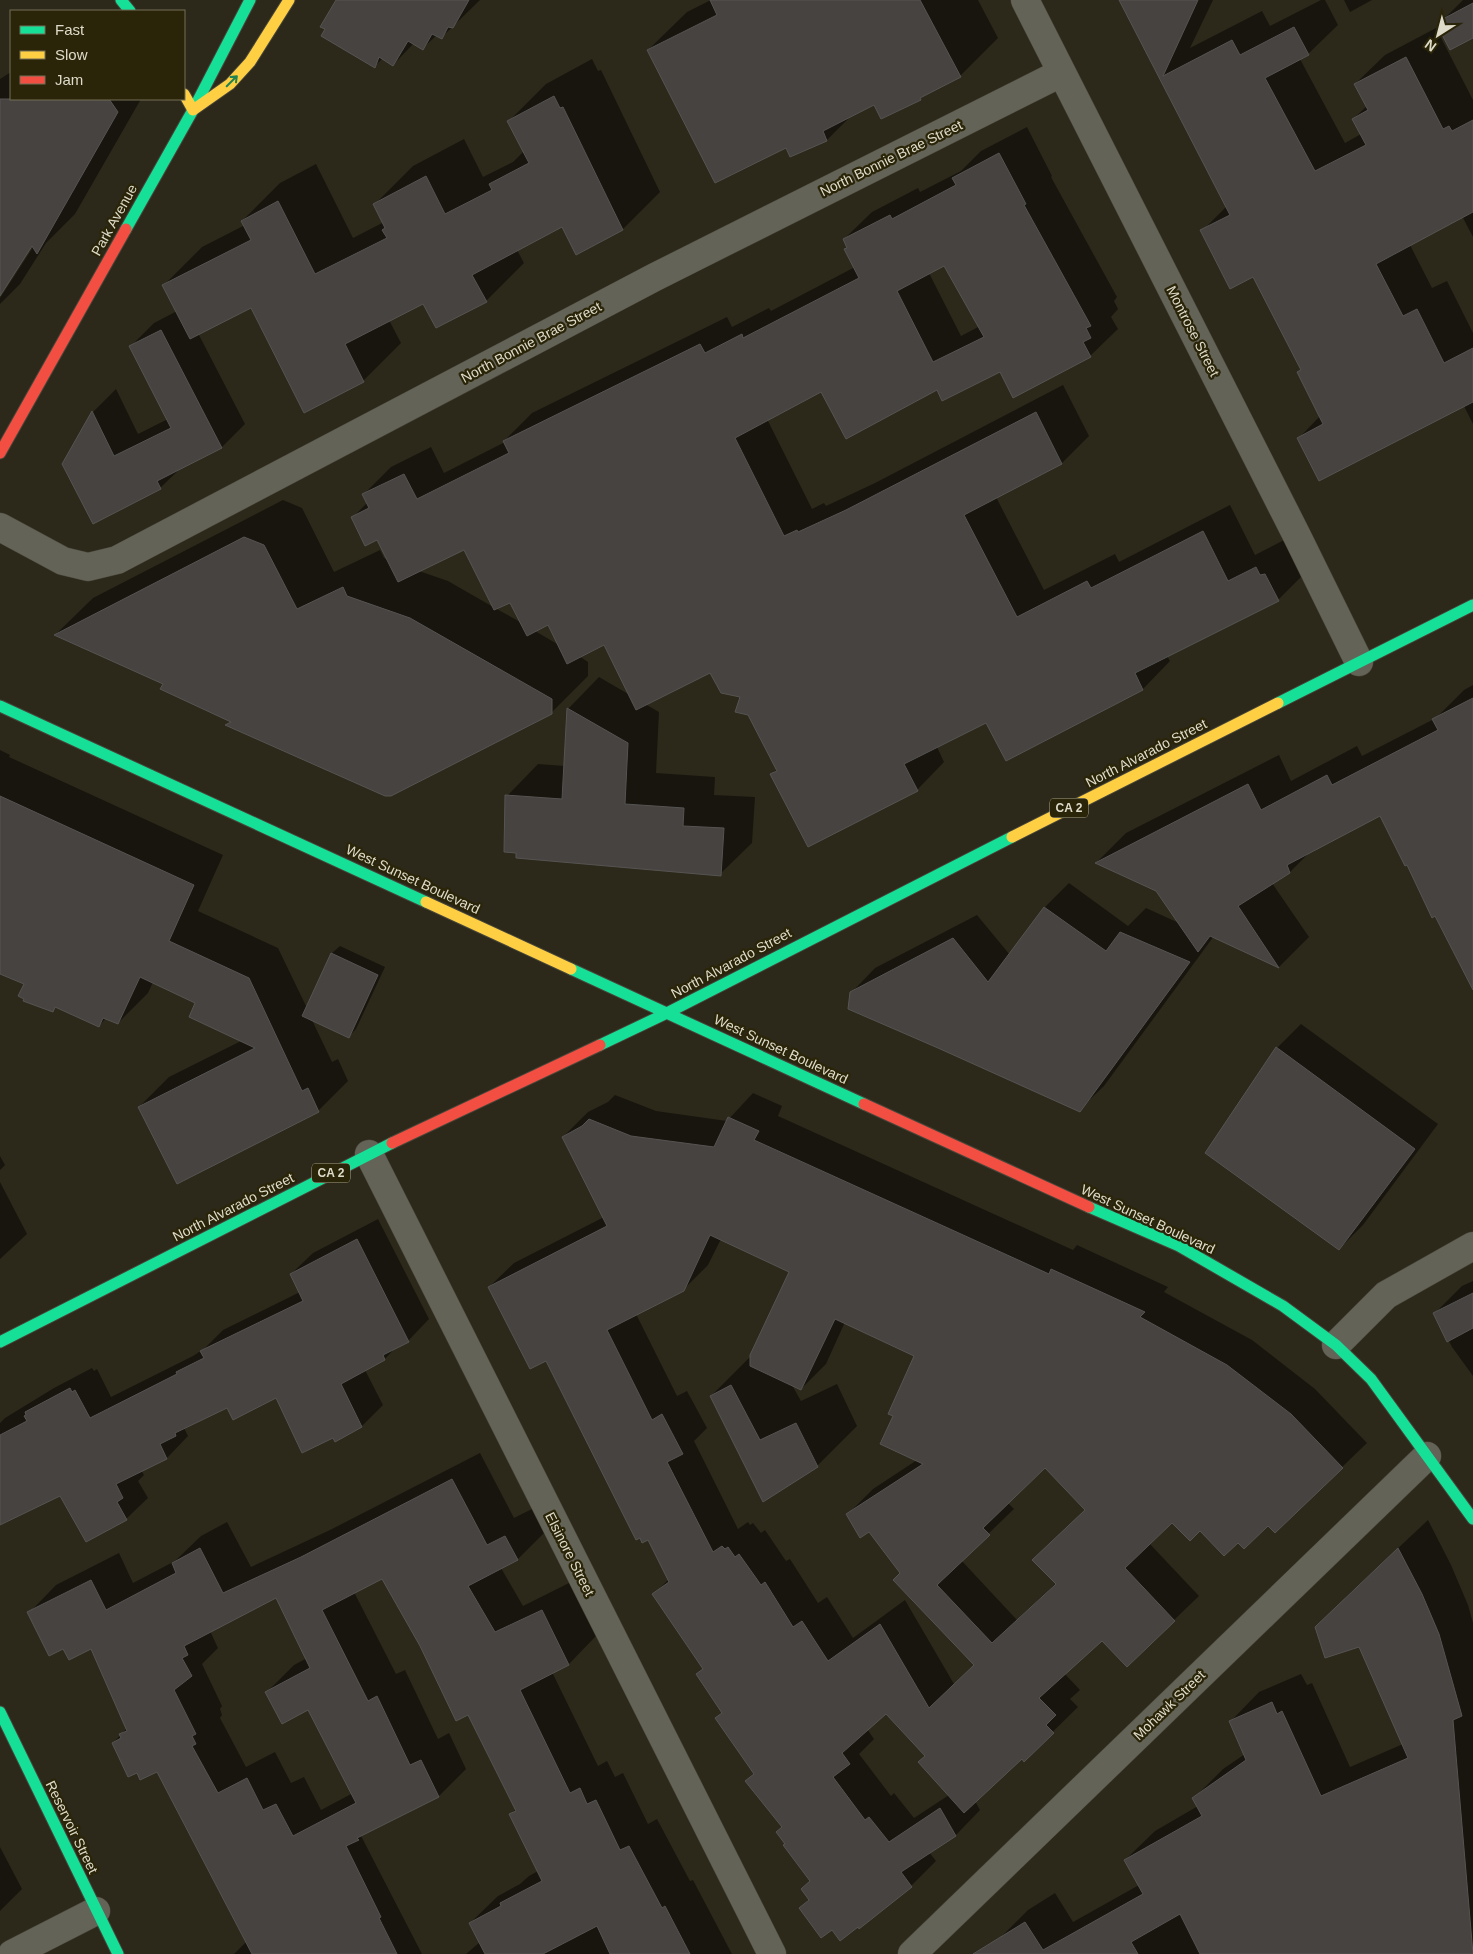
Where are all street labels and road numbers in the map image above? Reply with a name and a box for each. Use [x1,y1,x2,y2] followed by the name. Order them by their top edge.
[817,116,965,199] street label: North Bonnie Brae Street
[88,181,140,258] street label: Park Avenue
[1163,283,1223,379] street label: Montrose Street
[458,298,604,386] street label: North Bonnie Brae Street
[1083,715,1209,791] street label: North Alvarado Street
[1050,798,1088,818] road number: CA 2
[343,841,483,917] street label: West Sunset Boulevard
[668,924,794,1001] street label: North Alvarado Street
[711,1011,851,1087] street label: West Sunset Boulevard
[312,1164,350,1182] road number: CA 2
[170,1169,296,1245] street label: North Alvarado Street
[1078,1181,1218,1257] street label: West Sunset Boulevard
[542,1509,598,1599] street label: Elsinore Street
[1130,1667,1208,1743] street label: Mohawk Street
[43,1778,101,1876] street label: Reservoir Street

